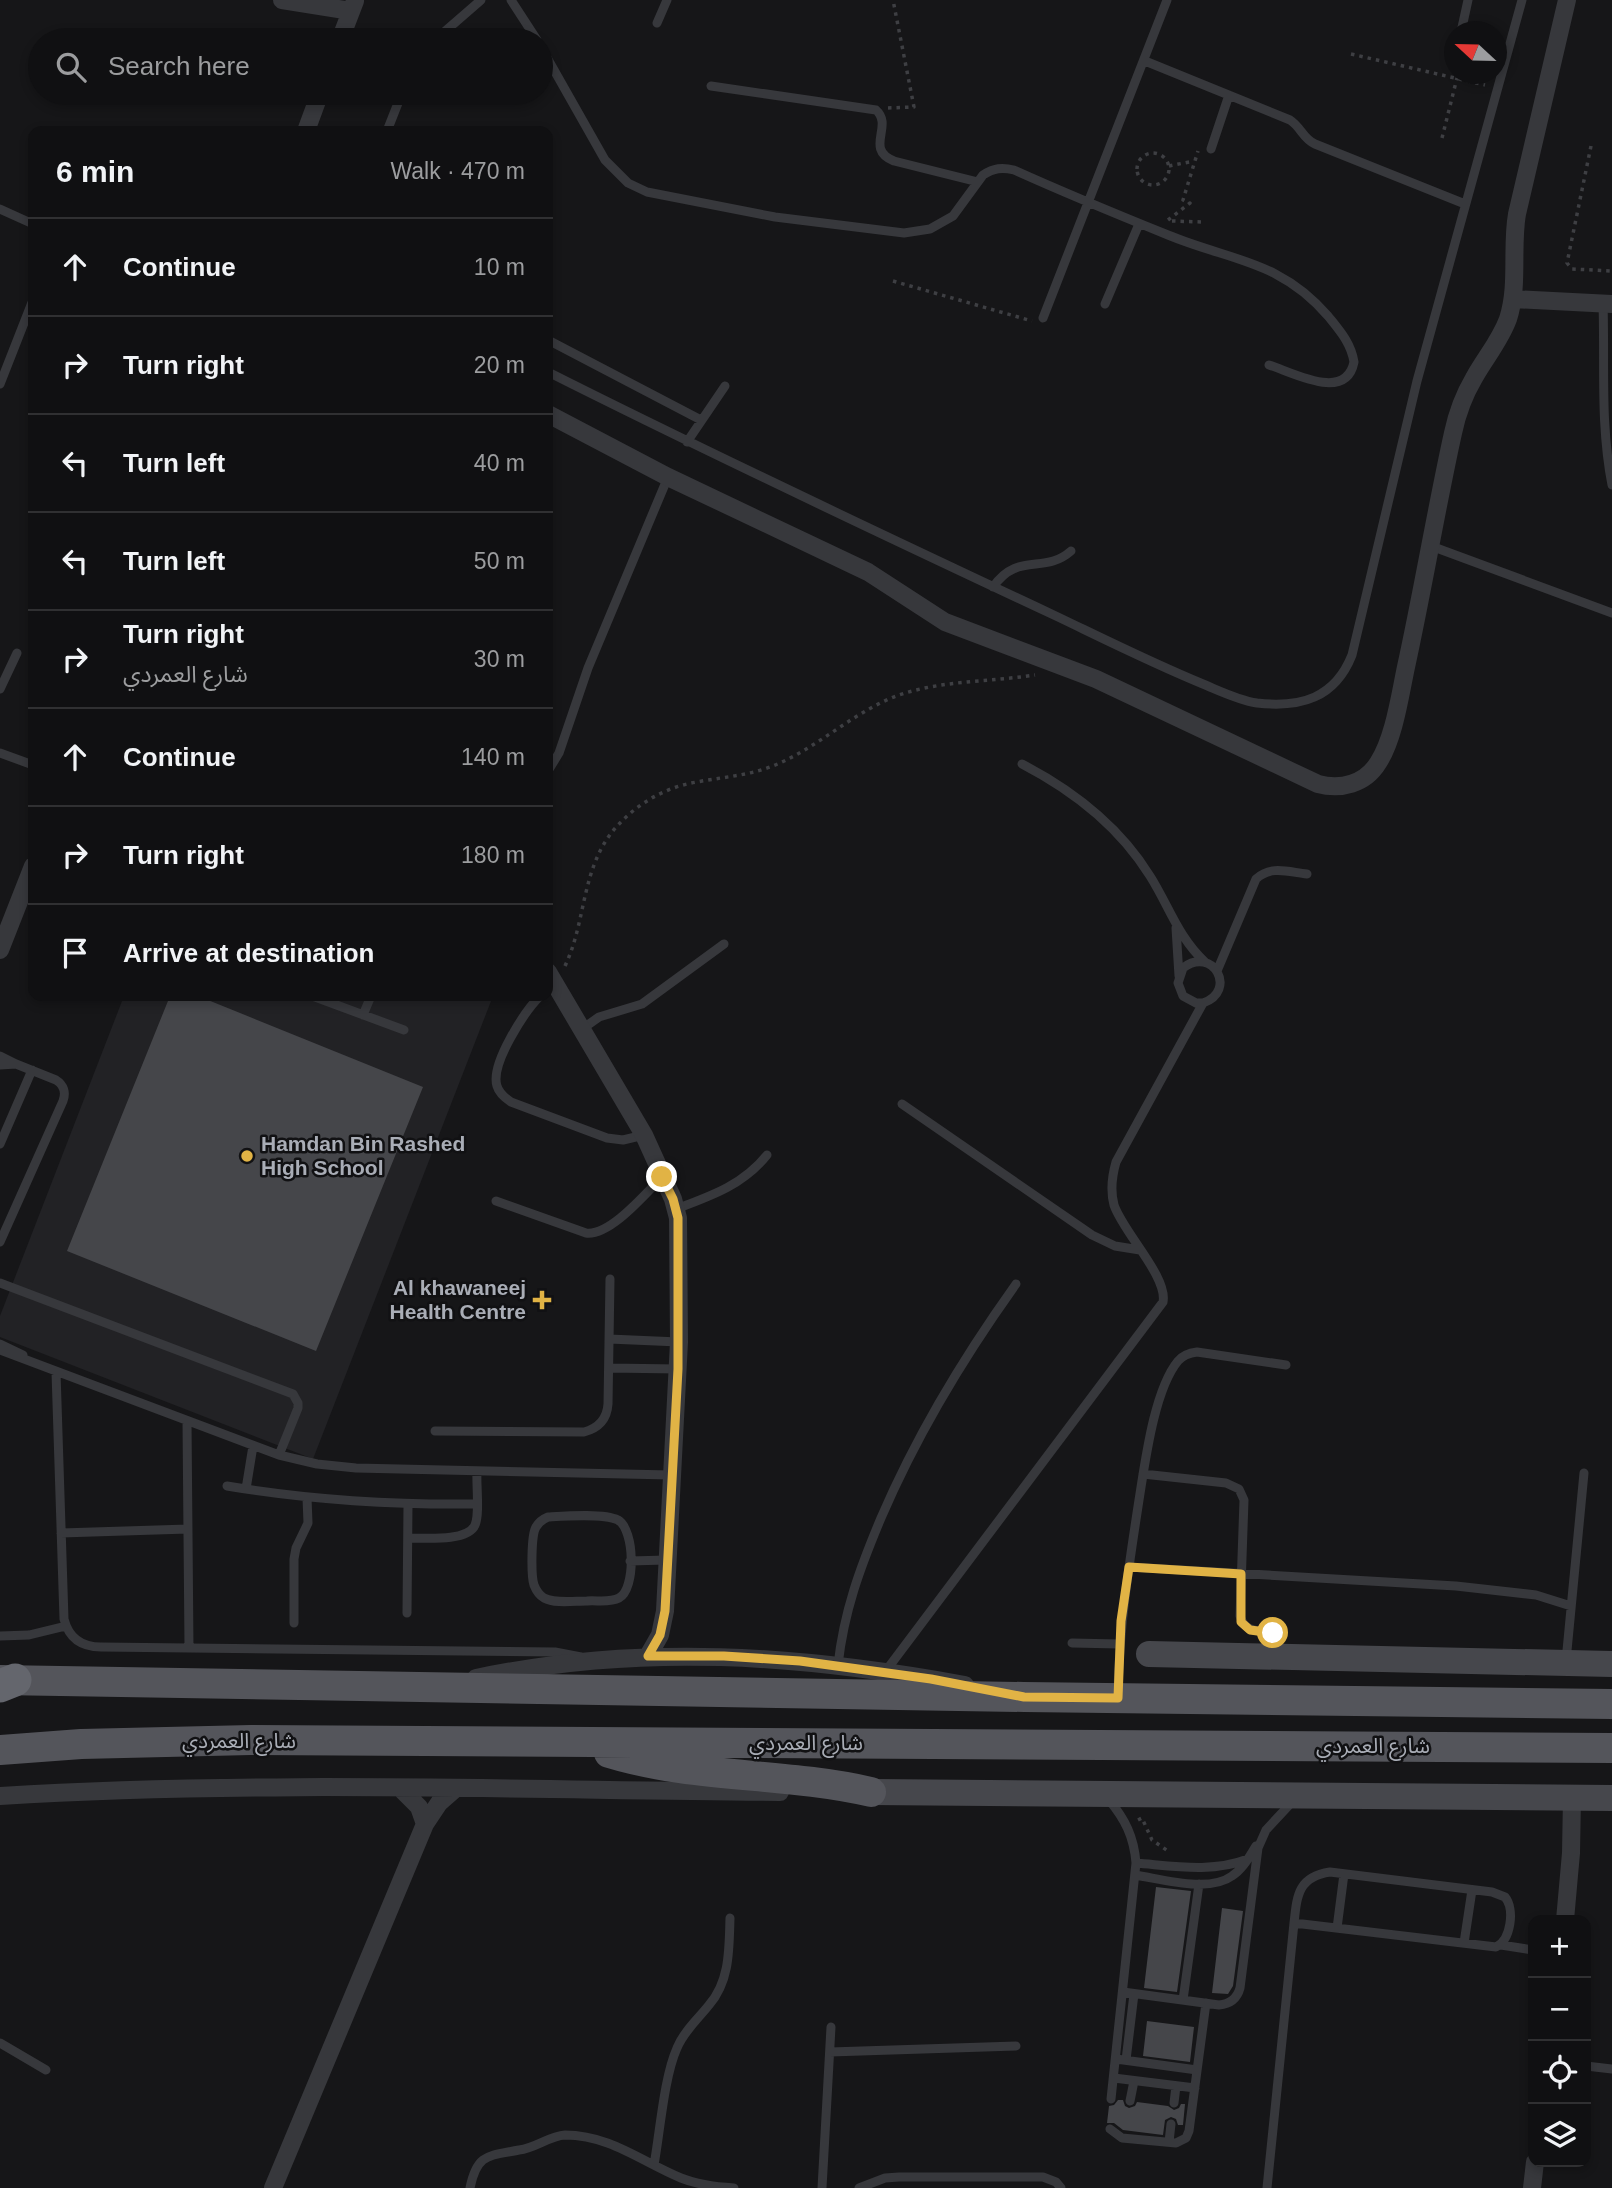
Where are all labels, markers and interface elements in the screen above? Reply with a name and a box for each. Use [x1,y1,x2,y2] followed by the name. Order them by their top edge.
[1444,21,1507,84] north arrow
[28,28,553,105] search box
[52,48,90,86] icon: search
[108,51,250,81] text: Search here
[56,155,134,188] text: 6 min
[390,158,525,184] text: Walk · 470 m
[56,248,94,286] icon: ahead
[123,252,236,282] text: Continue
[474,254,525,280] text: 10 m
[56,346,94,384] icon: right
[123,350,244,380] text: Turn right
[474,352,525,378] text: 20 m
[56,444,94,482] icon: left
[123,448,225,478] text: Turn left
[474,450,525,476] text: 40 m
[56,542,94,580] icon: left
[123,546,225,576] text: Turn left
[474,548,525,574] text: 50 m
[123,619,244,649] text: Turn right
[56,640,94,678] icon: right
[474,646,525,672] text: 30 m
[123,661,248,687] text: شارع العمردي
[56,738,94,776] icon: ahead
[123,742,236,772] text: Continue
[461,744,525,770] text: 140 m
[56,836,94,874] icon: right
[123,840,244,870] text: Turn right
[461,842,525,868] text: 180 m
[56,934,94,972] icon: arrive
[123,938,374,968] text: Arrive at destination
[261,1132,465,1179] place label: Hamdan Bin Rashed High School
[239,1148,255,1164] marker: Hamdan Bin Rashed High School
[646,1161,677,1192] route end
[389,1276,526,1323] place label: Al khawaneej Health Centre
[532,1290,552,1310] marker: Al khawaneej Health Centre
[1257,1617,1288,1648] route start
[182,1729,296,1757] street label: شارع العمردي
[749,1731,863,1759] street label: شارع العمردي
[1316,1734,1430,1762] street label: شارع العمردي
[1528,1915,1591,2167] map controls
[1528,1915,1591,1978] button: +
[1528,1978,1591,2041] button: −
[1528,2041,1591,2104] button: locate
[1528,2104,1591,2167] button: layers

